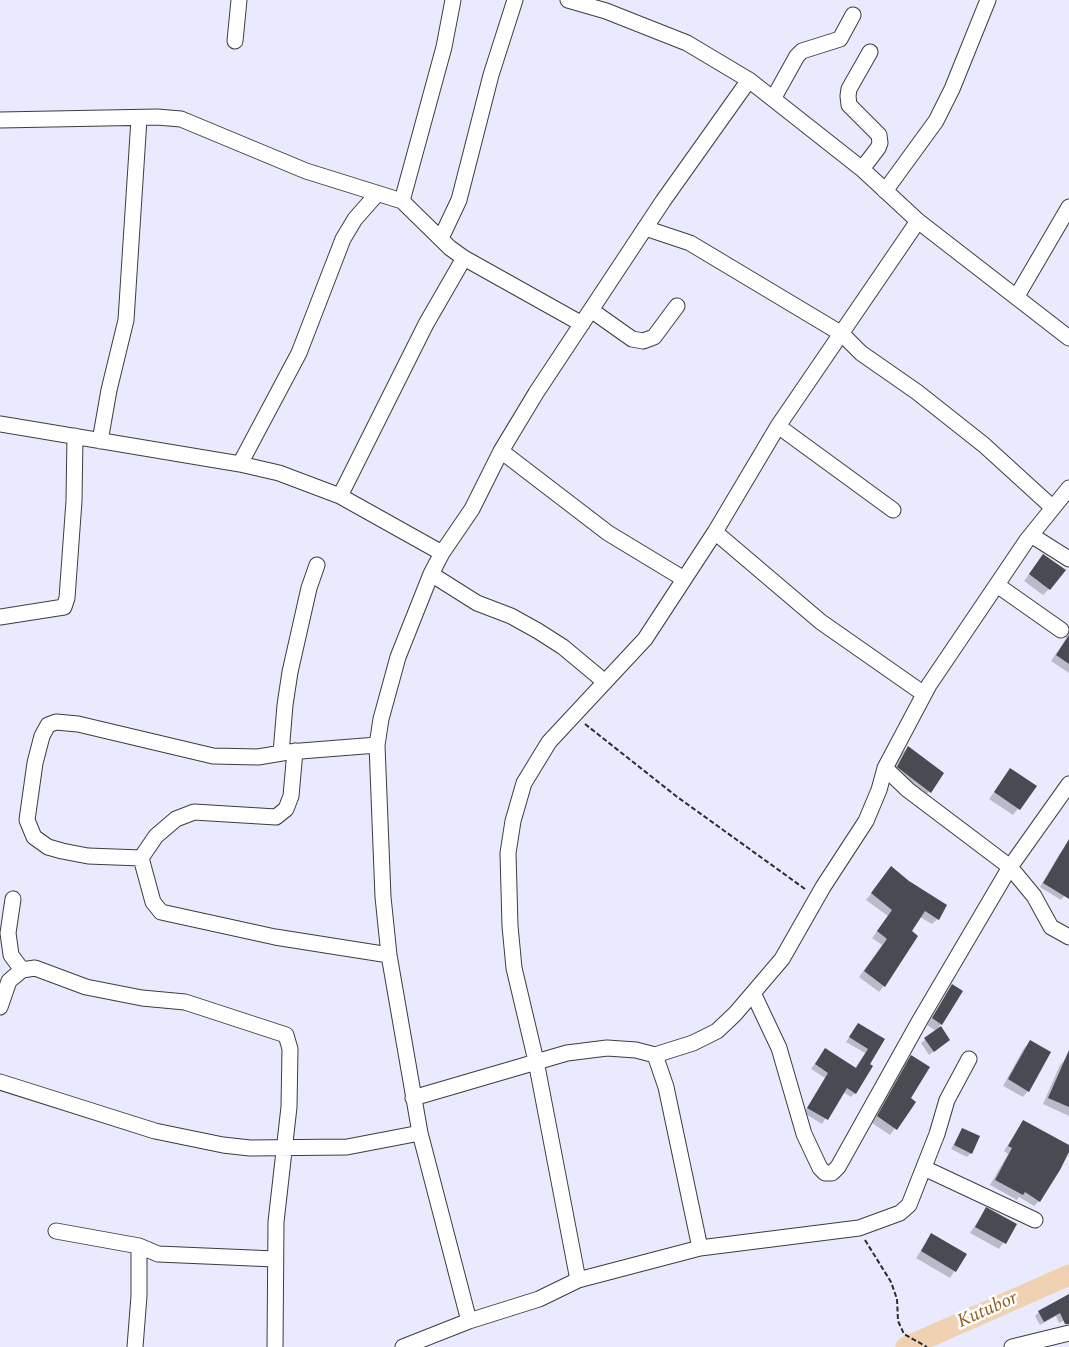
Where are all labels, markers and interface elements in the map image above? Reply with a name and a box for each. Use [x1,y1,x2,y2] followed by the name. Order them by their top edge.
[954,1288,1022,1334] water label: Kutubor

